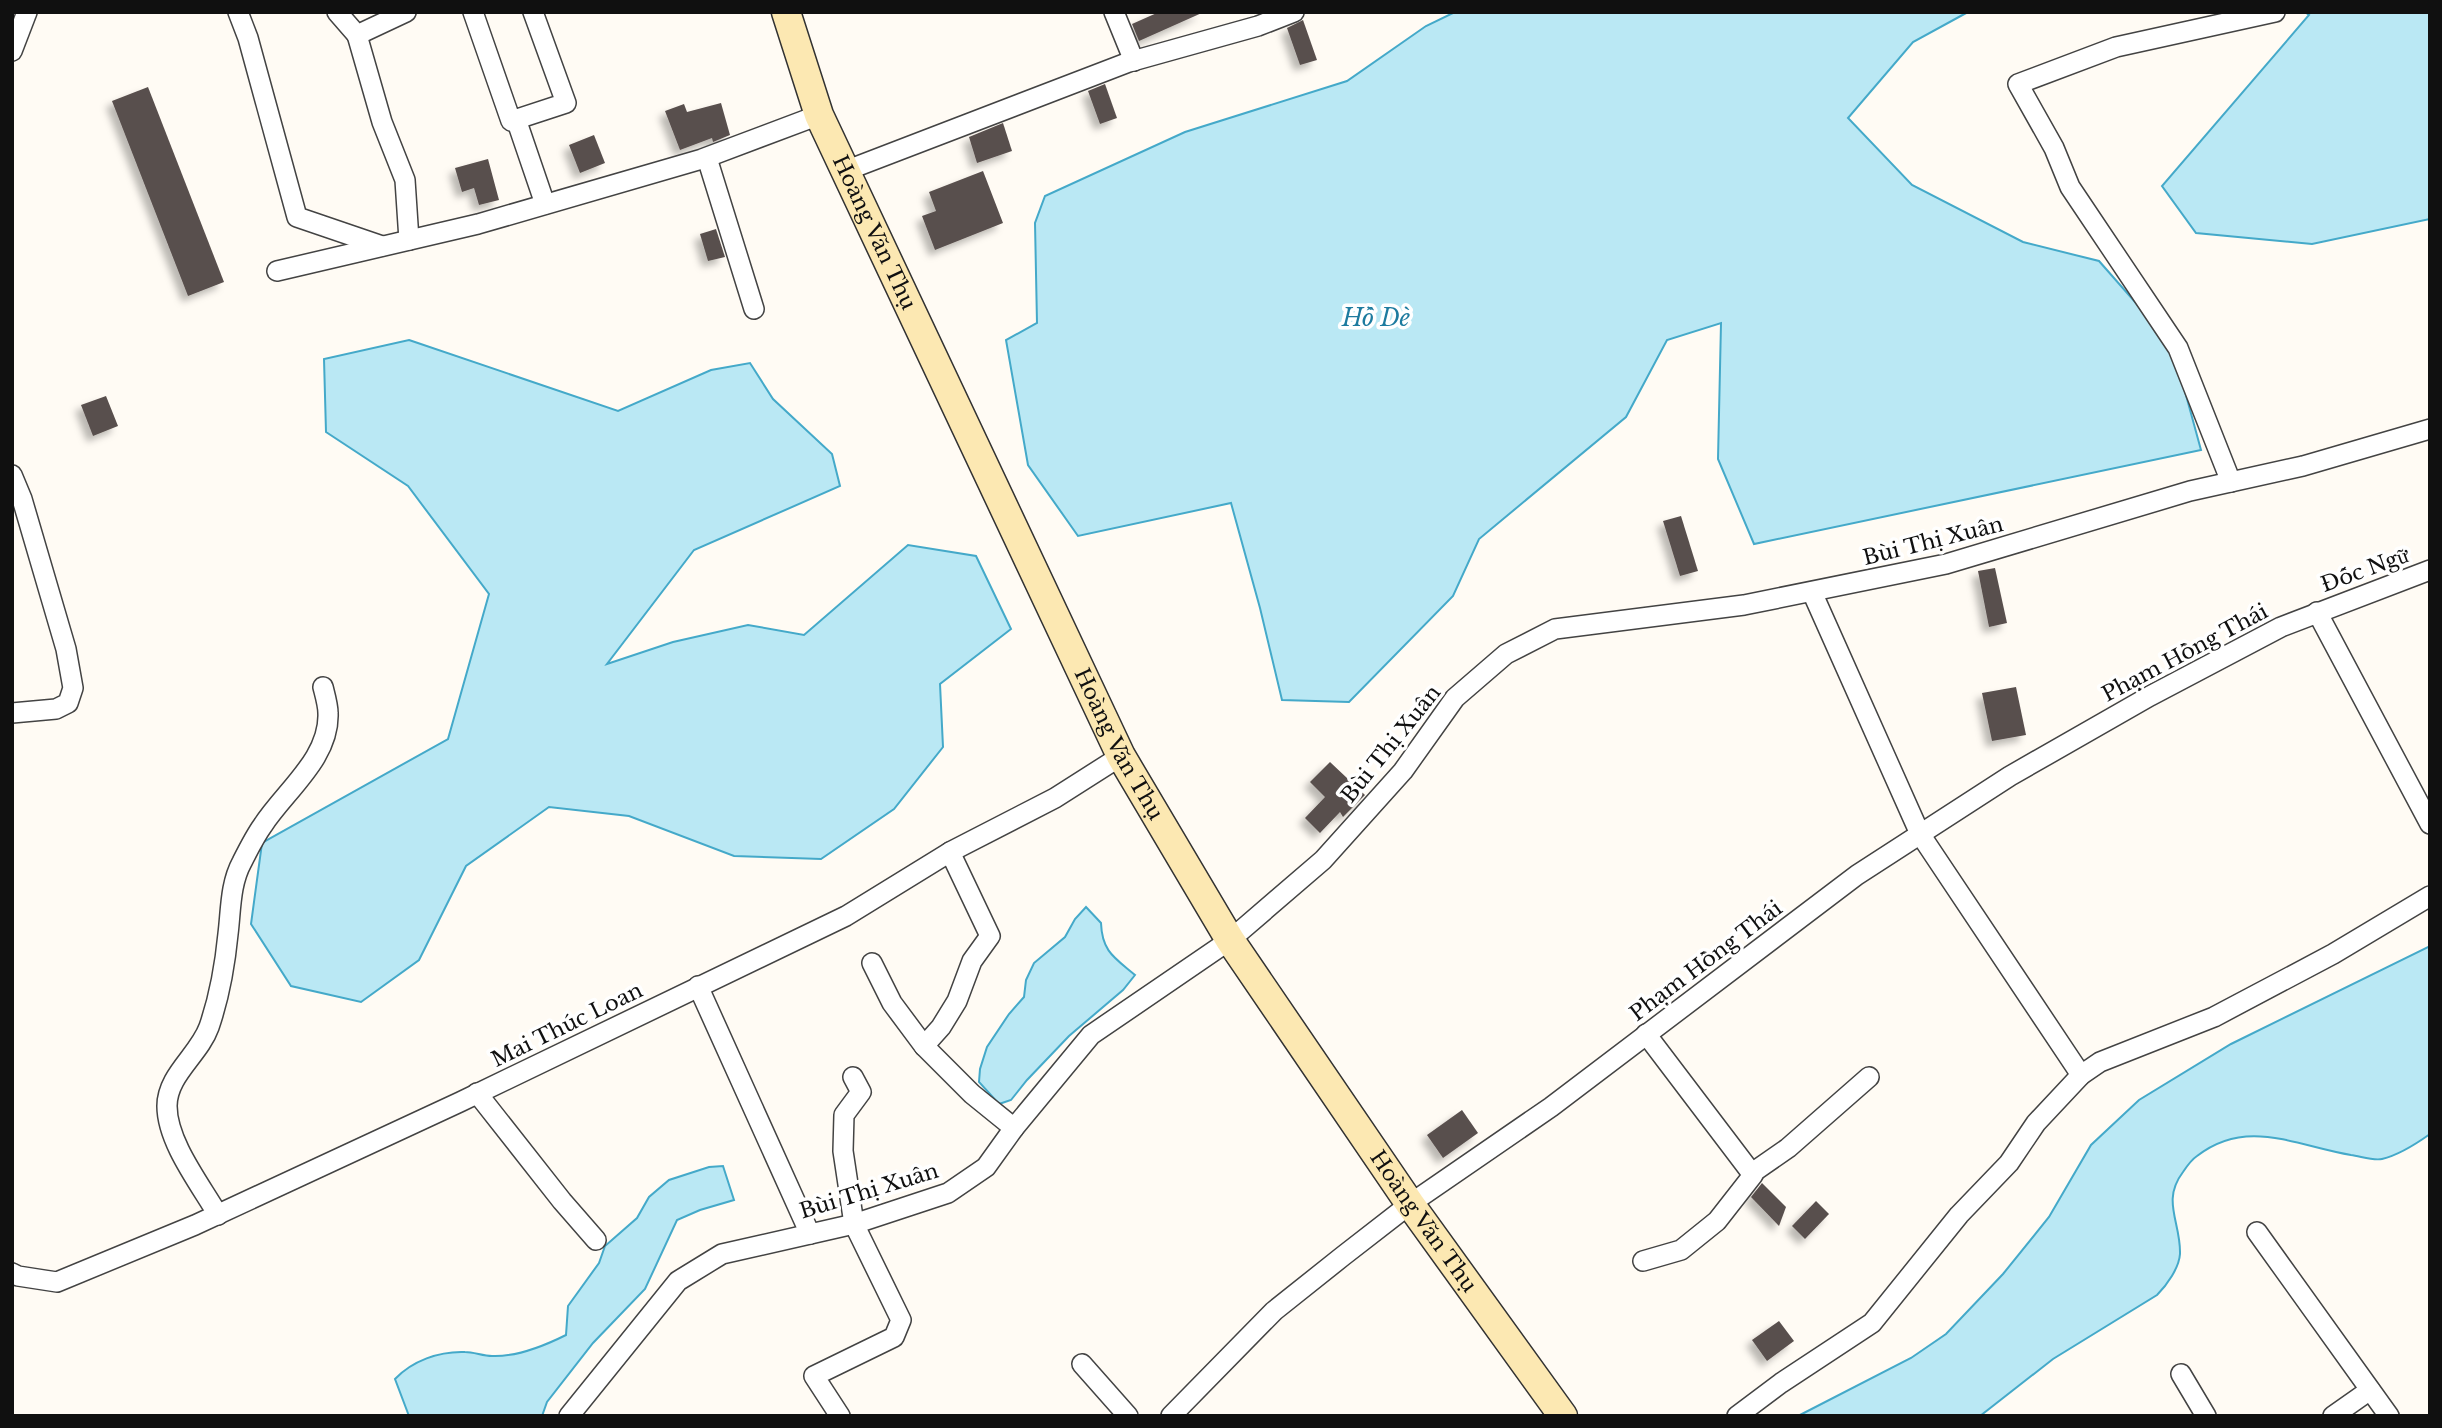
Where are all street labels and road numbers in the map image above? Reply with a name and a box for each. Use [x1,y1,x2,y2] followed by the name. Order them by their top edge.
[827,151,922,314] street label: Hoàng Văn Thụ
[1860,511,2006,571] street label: Bùi Thị Xuân
[2317,542,2413,598] street label: Đốc Ngữ
[2098,598,2272,708] street label: Phạm Hồng Thái
[1068,664,1169,825] street label: Hoàng Văn Thụ
[1336,680,1446,808] street label: Bùi Thị Xuân
[1625,895,1787,1027] street label: Phạm Hồng Thái
[487,977,647,1073] street label: Mai Thúc Loan
[1364,1145,1482,1297] street label: Hoàng Văn Thụ
[796,1158,942,1224] street label: Bùi Thị Xuân

